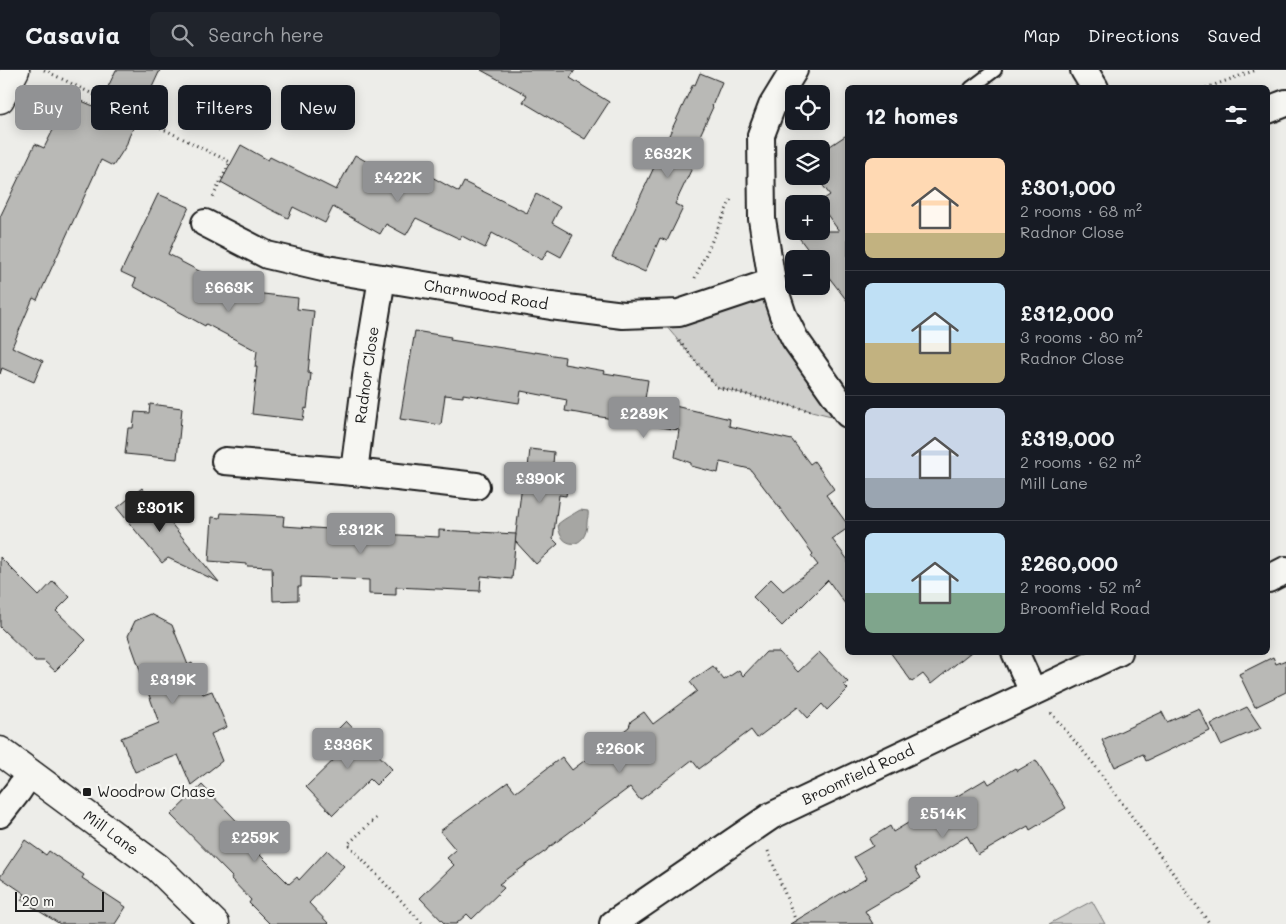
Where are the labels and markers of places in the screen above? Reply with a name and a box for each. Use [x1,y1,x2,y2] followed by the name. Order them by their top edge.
[633,136,703,179] pin: £632K
[363,160,433,203] pin: £422K
[194,270,264,313] pin: £663K
[609,396,679,439] pin: £289K
[505,462,575,504] pin: £390K
[125,490,195,533] pin: £301K
[326,512,396,555] pin: £312K
[138,662,208,705] pin: £319K
[313,728,383,770] pin: £336K
[585,732,655,774] pin: £260K
[97,781,215,801] place label: Woodrow Chase
[81,786,93,798] marker: Woodrow Chase
[908,796,978,839] pin: £514K
[220,820,290,863] pin: £259K

